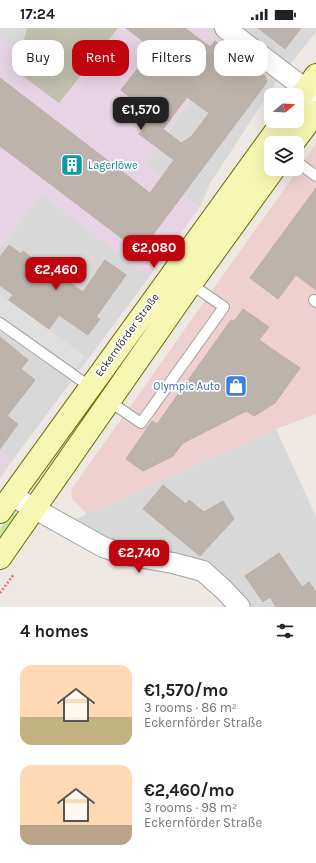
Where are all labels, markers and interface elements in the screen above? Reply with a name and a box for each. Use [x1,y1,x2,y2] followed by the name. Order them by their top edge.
[20,5,55,23] text: 17:24
[12,40,64,76] chip: Buy
[72,40,129,76] chip: Rent
[137,40,206,76] chip: Filters
[214,40,268,76] chip: New
[264,88,304,128] north arrow
[264,88,304,176] map controls
[108,97,174,131] pin: €1,570
[122,102,160,117] text: €1,570
[264,136,304,176] button: layers
[59,152,85,178] building icon: Lagerlöwe
[88,159,138,172] place label: Lagerlöwe
[121,235,187,269] pin: €2,080
[132,240,176,255] text: €2,080
[23,257,89,291] pin: €2,460
[34,262,78,277] text: €2,460
[92,290,162,379] street label: Eckernförder Straße
[223,373,249,399] shop icon: Olympic Auto
[153,380,220,393] place label: Olympic Auto
[106,540,172,574] pin: €2,740
[118,545,160,560] text: €2,740
[274,620,296,642] icon: filters
[20,621,89,641] text: 4 homes
[144,680,228,700] text: €1,570/mo
[52,681,100,729] icon: home
[144,700,237,715] text: 3 rooms · 86 m²
[144,715,262,730] text: Eckernförder Straße
[144,780,234,800] text: €2,460/mo
[52,781,100,829] icon: home
[144,800,237,815] text: 3 rooms · 98 m²
[144,815,262,830] text: Eckernförder Straße

